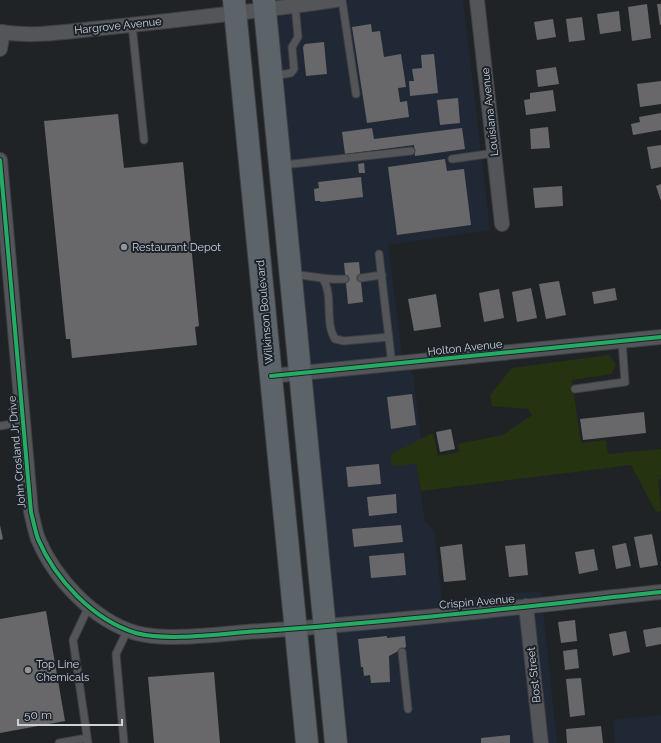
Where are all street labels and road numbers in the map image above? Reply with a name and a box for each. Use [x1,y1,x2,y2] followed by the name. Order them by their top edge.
[74,15,163,37] street label: Hargrove Avenue
[479,67,501,157] street label: Louisiana Avenue
[254,259,276,365] street label: Wilkinson Boulevard
[427,338,504,358] street label: Holton Avenue
[6,395,28,509] street label: John Crosland Jr Drive
[439,592,516,612] street label: Crispin Avenue
[525,646,543,704] street label: Bost Street

